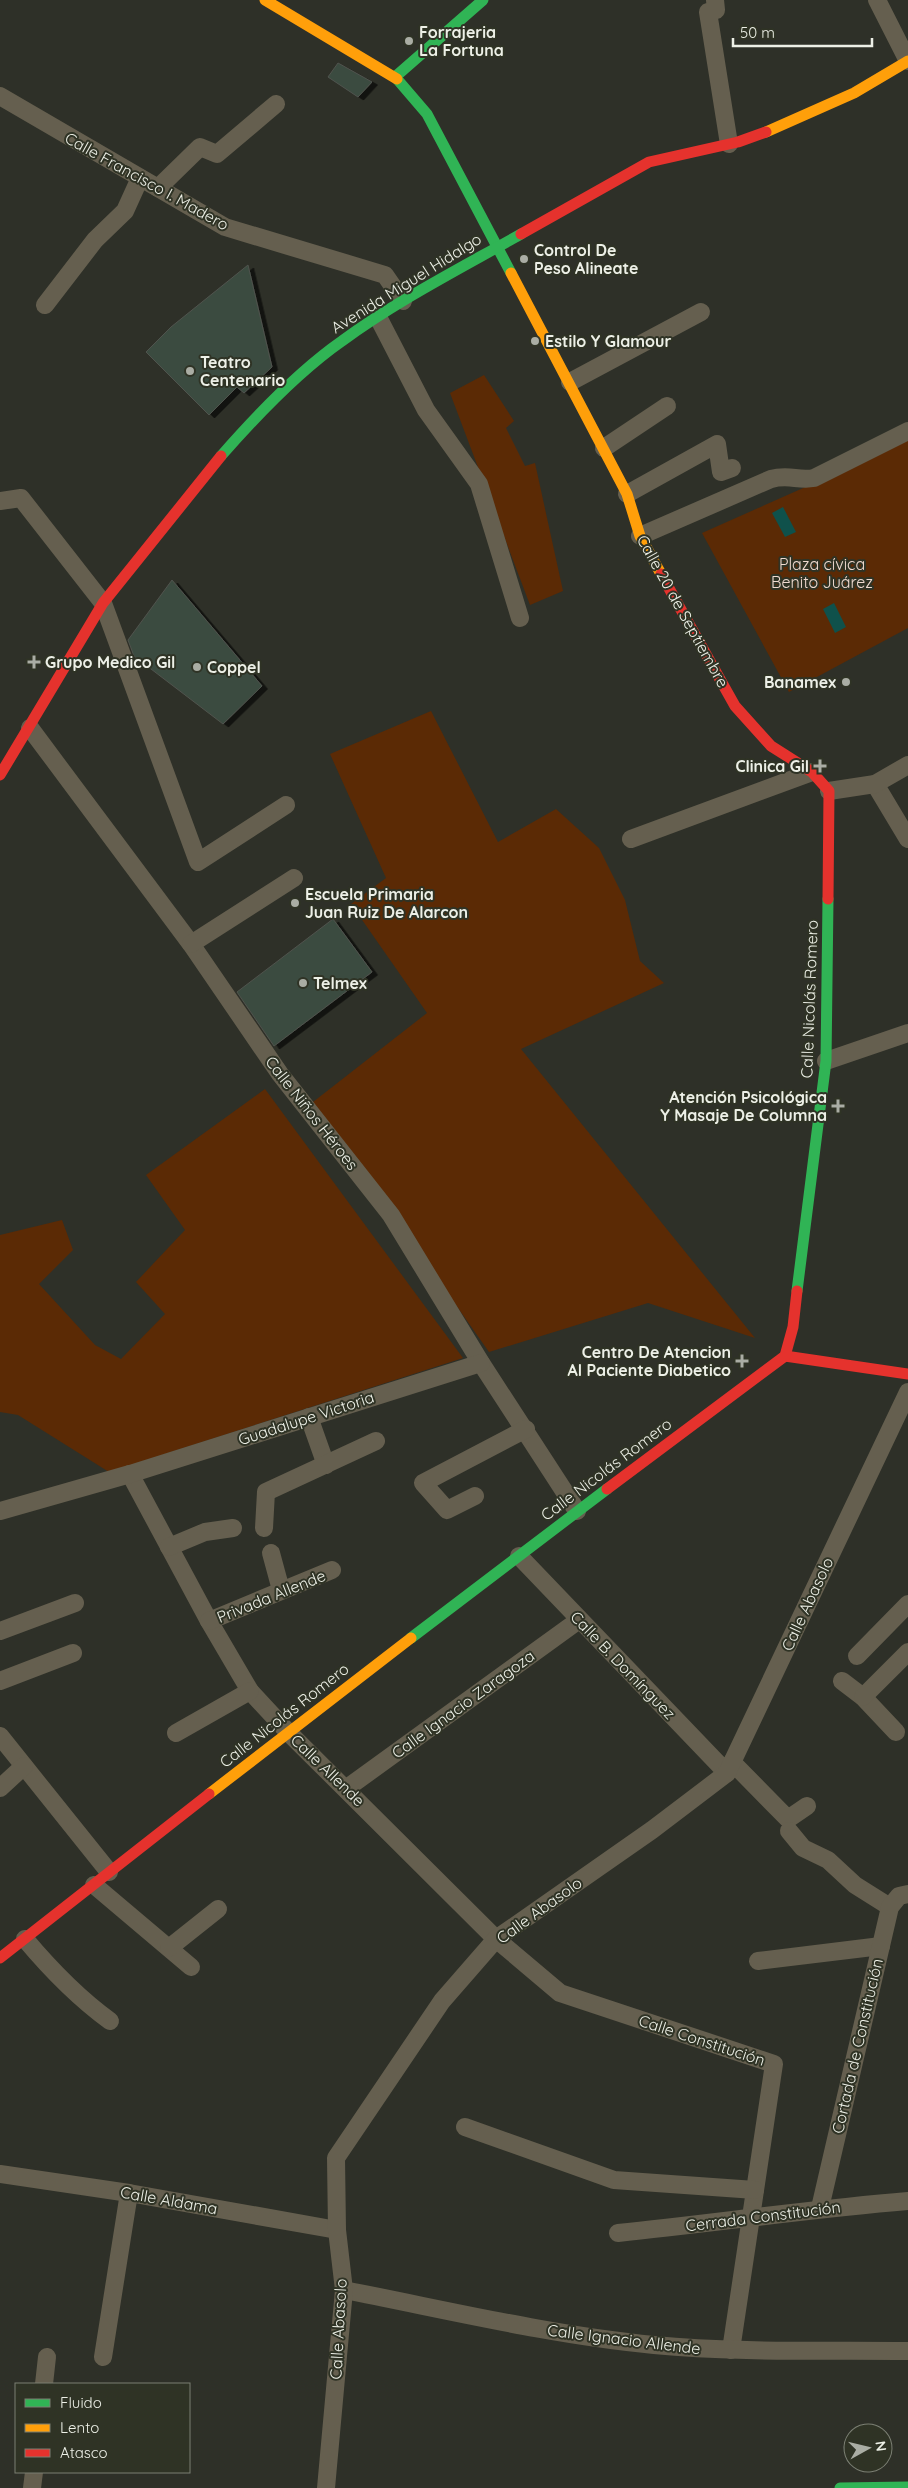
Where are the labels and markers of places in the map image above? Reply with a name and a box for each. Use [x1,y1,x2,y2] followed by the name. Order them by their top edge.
[419,22,504,60] place label: Forrajeria La Fortuna
[403,35,415,47] marker: Forrajeria La Fortuna
[534,240,638,278] place label: Control De Peso Alineate
[518,253,530,265] marker: Control De Peso Alineate
[545,331,671,351] place label: Estilo Y Glamour
[529,335,541,347] marker: Estilo Y Glamour
[200,352,285,390] place label: Teatro Centenario
[184,365,196,377] marker: Teatro Centenario
[45,652,175,672] place label: Grupo Medico Gil
[27,655,41,669] marker: Grupo Medico Gil
[207,657,261,677] place label: Coppel
[191,661,203,673] marker: Coppel
[764,672,836,692] place label: Banamex
[840,676,852,688] marker: Banamex
[735,756,809,776] place label: Clinica Gil
[813,759,827,773] marker: Clinica Gil
[305,884,468,922] place label: Escuela Primaria Juan Ruiz De Alarcon
[289,897,301,909] marker: Escuela Primaria Juan Ruiz De Alarcon
[313,973,367,993] place label: Telmex
[297,977,309,989] marker: Telmex
[660,1087,827,1125] place label: Atención Psicológica Y Masaje De Columna
[831,1099,845,1113] marker: Atención Psicológica Y Masaje De Columna
[568,1342,731,1380] place label: Centro De Atencion Al Paciente Diabetico
[735,1354,749,1368] marker: Centro De Atencion Al Paciente Diabetico

